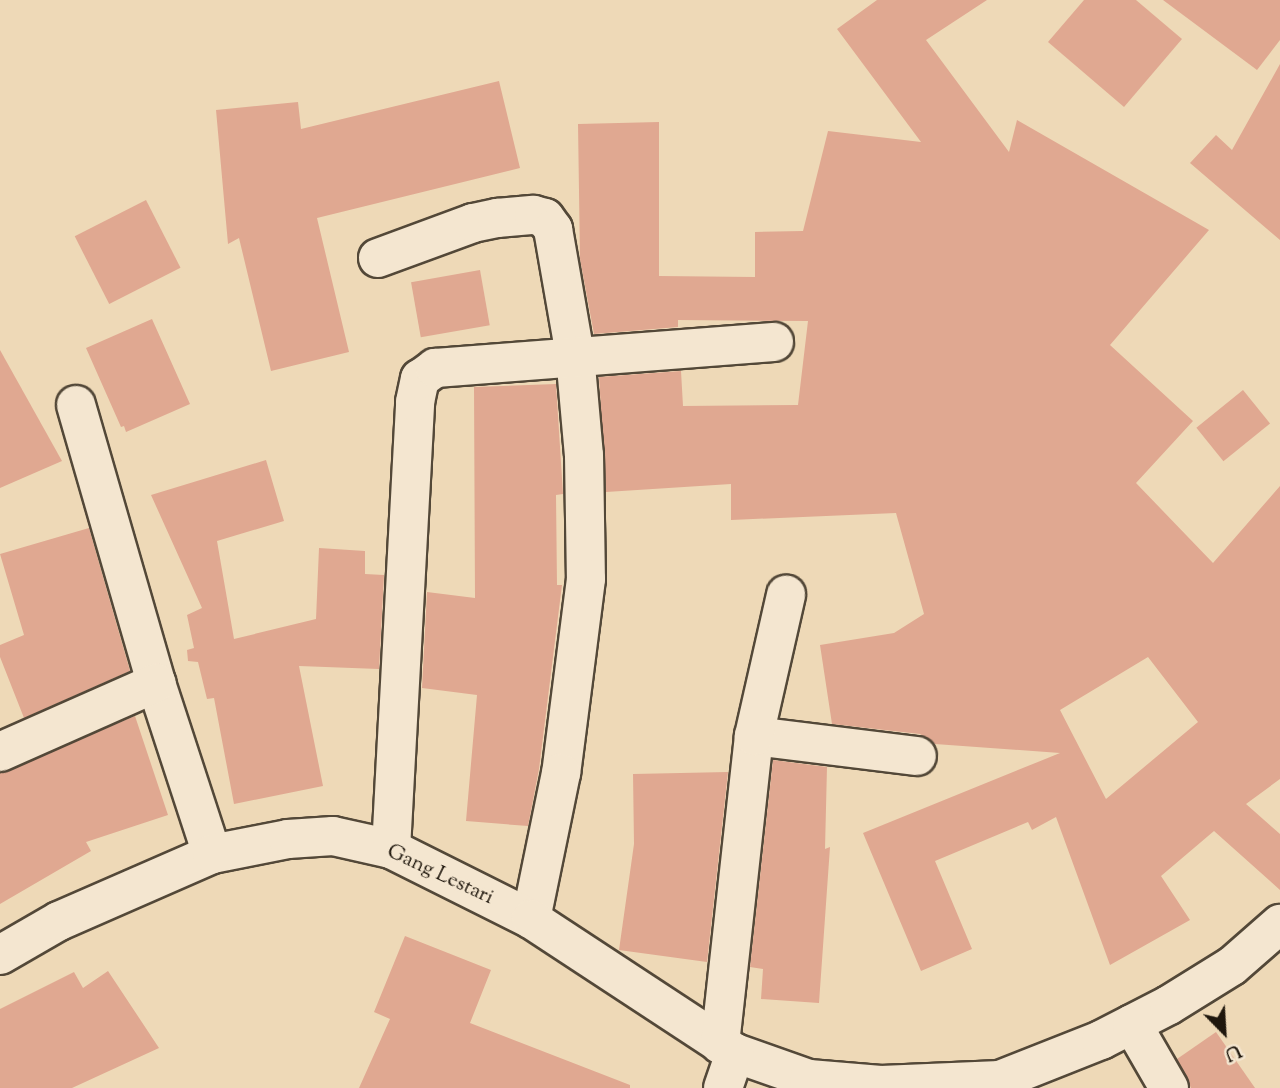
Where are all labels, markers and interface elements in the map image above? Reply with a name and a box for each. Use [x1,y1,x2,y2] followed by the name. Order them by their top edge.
[383,839,497,911] street label: Gang Lestari
[1189,997,1259,1067] north arrow
[1220,1036,1245,1067] text: U

